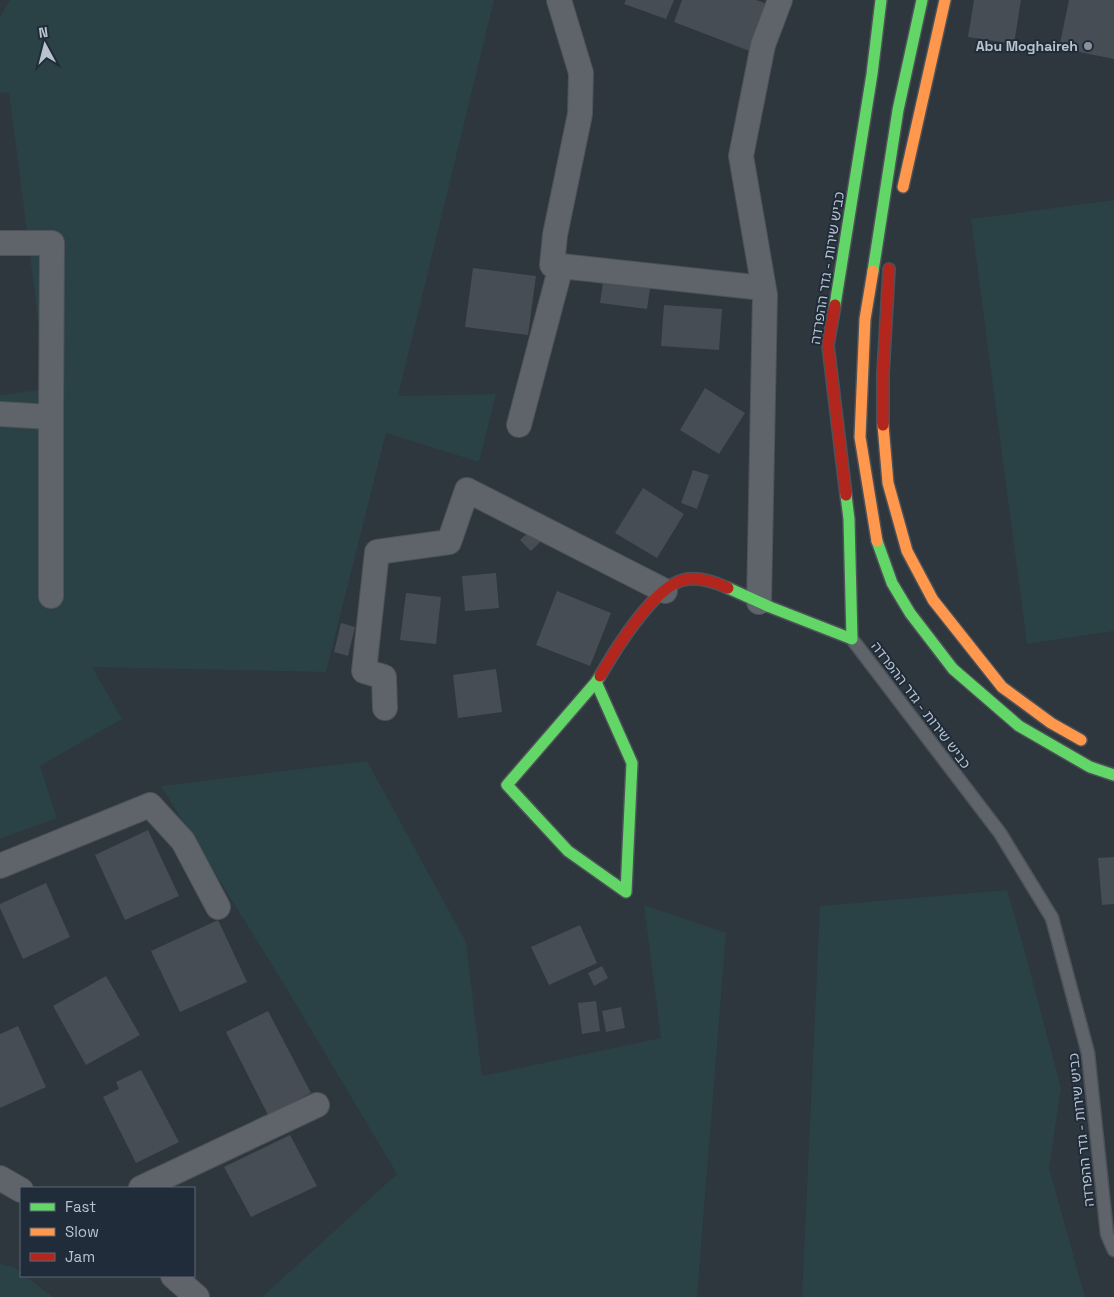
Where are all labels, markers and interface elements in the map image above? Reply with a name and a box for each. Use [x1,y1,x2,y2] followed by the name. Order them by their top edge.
[20,20,70,70] north arrow
[38,23,49,42] text: N
[976,37,1078,55] place label: Abu Moghaireh
[1082,40,1094,52] marker: Abu Moghaireh
[806,190,848,346] street label: כביש שירות - גדר ההפרדה
[867,638,975,772] street label: כביש שירות - גדר ההפרדה
[1064,1052,1098,1208] street label: כביש שירות - גדר ההפרדה
[20,1187,195,1277] legend
[65,1197,96,1216] text: Fast
[65,1222,99,1241] text: Slow
[65,1247,95,1266] text: Jam

